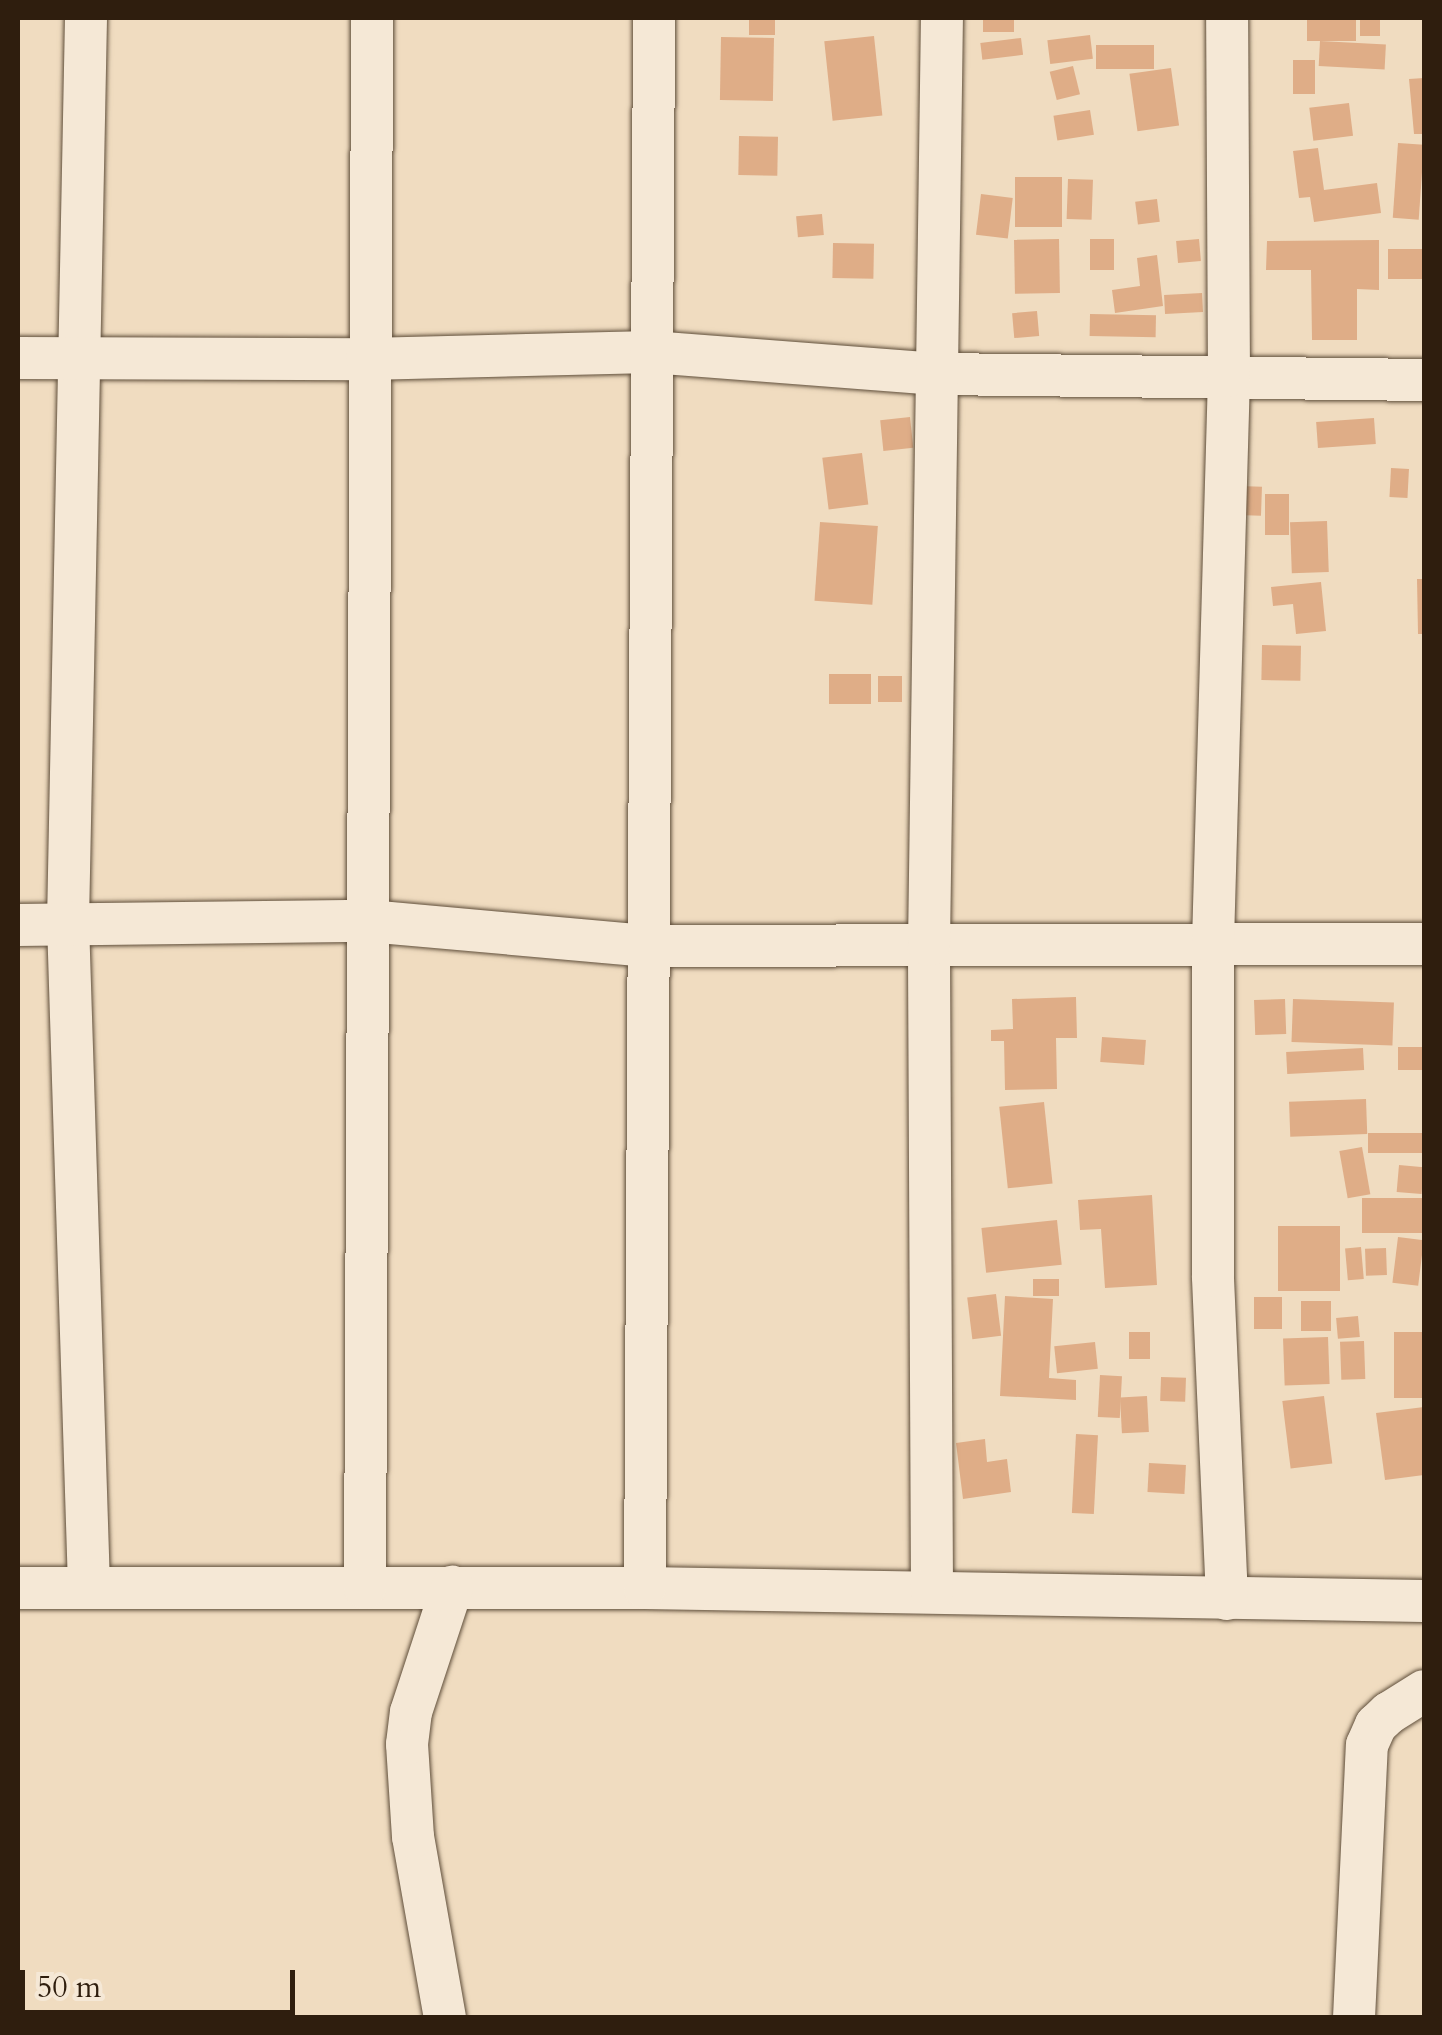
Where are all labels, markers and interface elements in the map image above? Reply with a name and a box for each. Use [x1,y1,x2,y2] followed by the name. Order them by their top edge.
[25,1950,300,2012] scale bar
[37,1967,101,2008] text: 50 m

